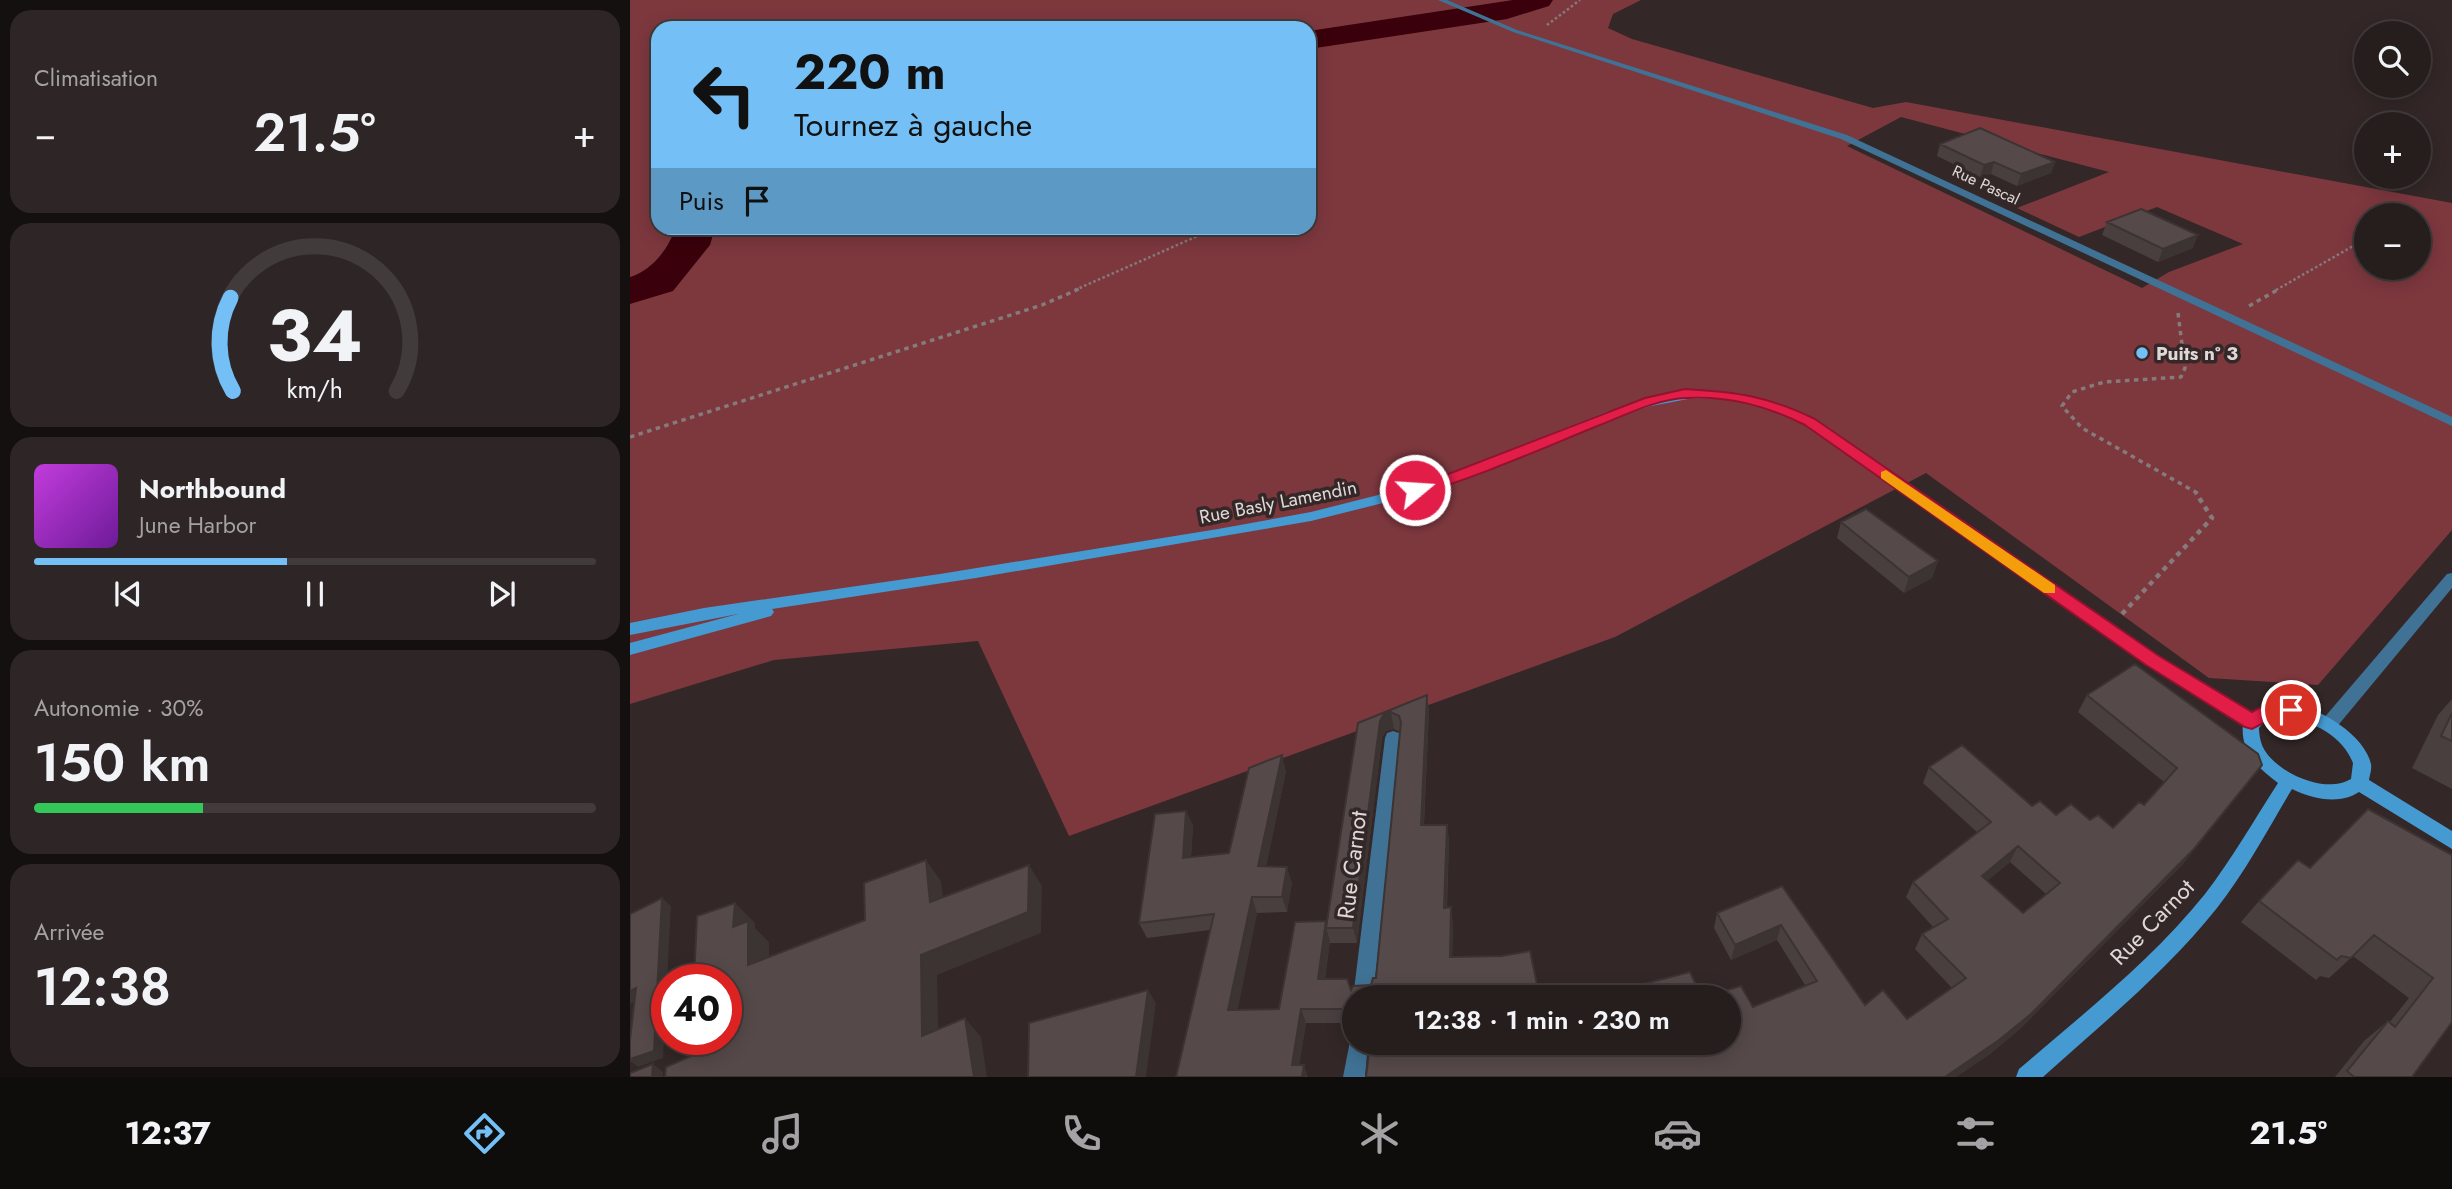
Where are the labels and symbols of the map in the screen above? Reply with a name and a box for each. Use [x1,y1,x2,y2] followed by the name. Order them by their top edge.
[1949,159,2023,211] street label: Rue Pascal
[2156,340,2238,367] place label: Puits n° 3
[2134,345,2150,361] marker: Puits n° 3
[1378,453,1452,527] position arrow
[1197,473,1359,531] street label: Rue Basly Lamendin
[2261,680,2321,740] pin
[1329,809,1376,921] street label: Rue Carnot
[2102,871,2202,973] street label: Rue Carnot
[651,964,742,1055] speed limit sign: 40

